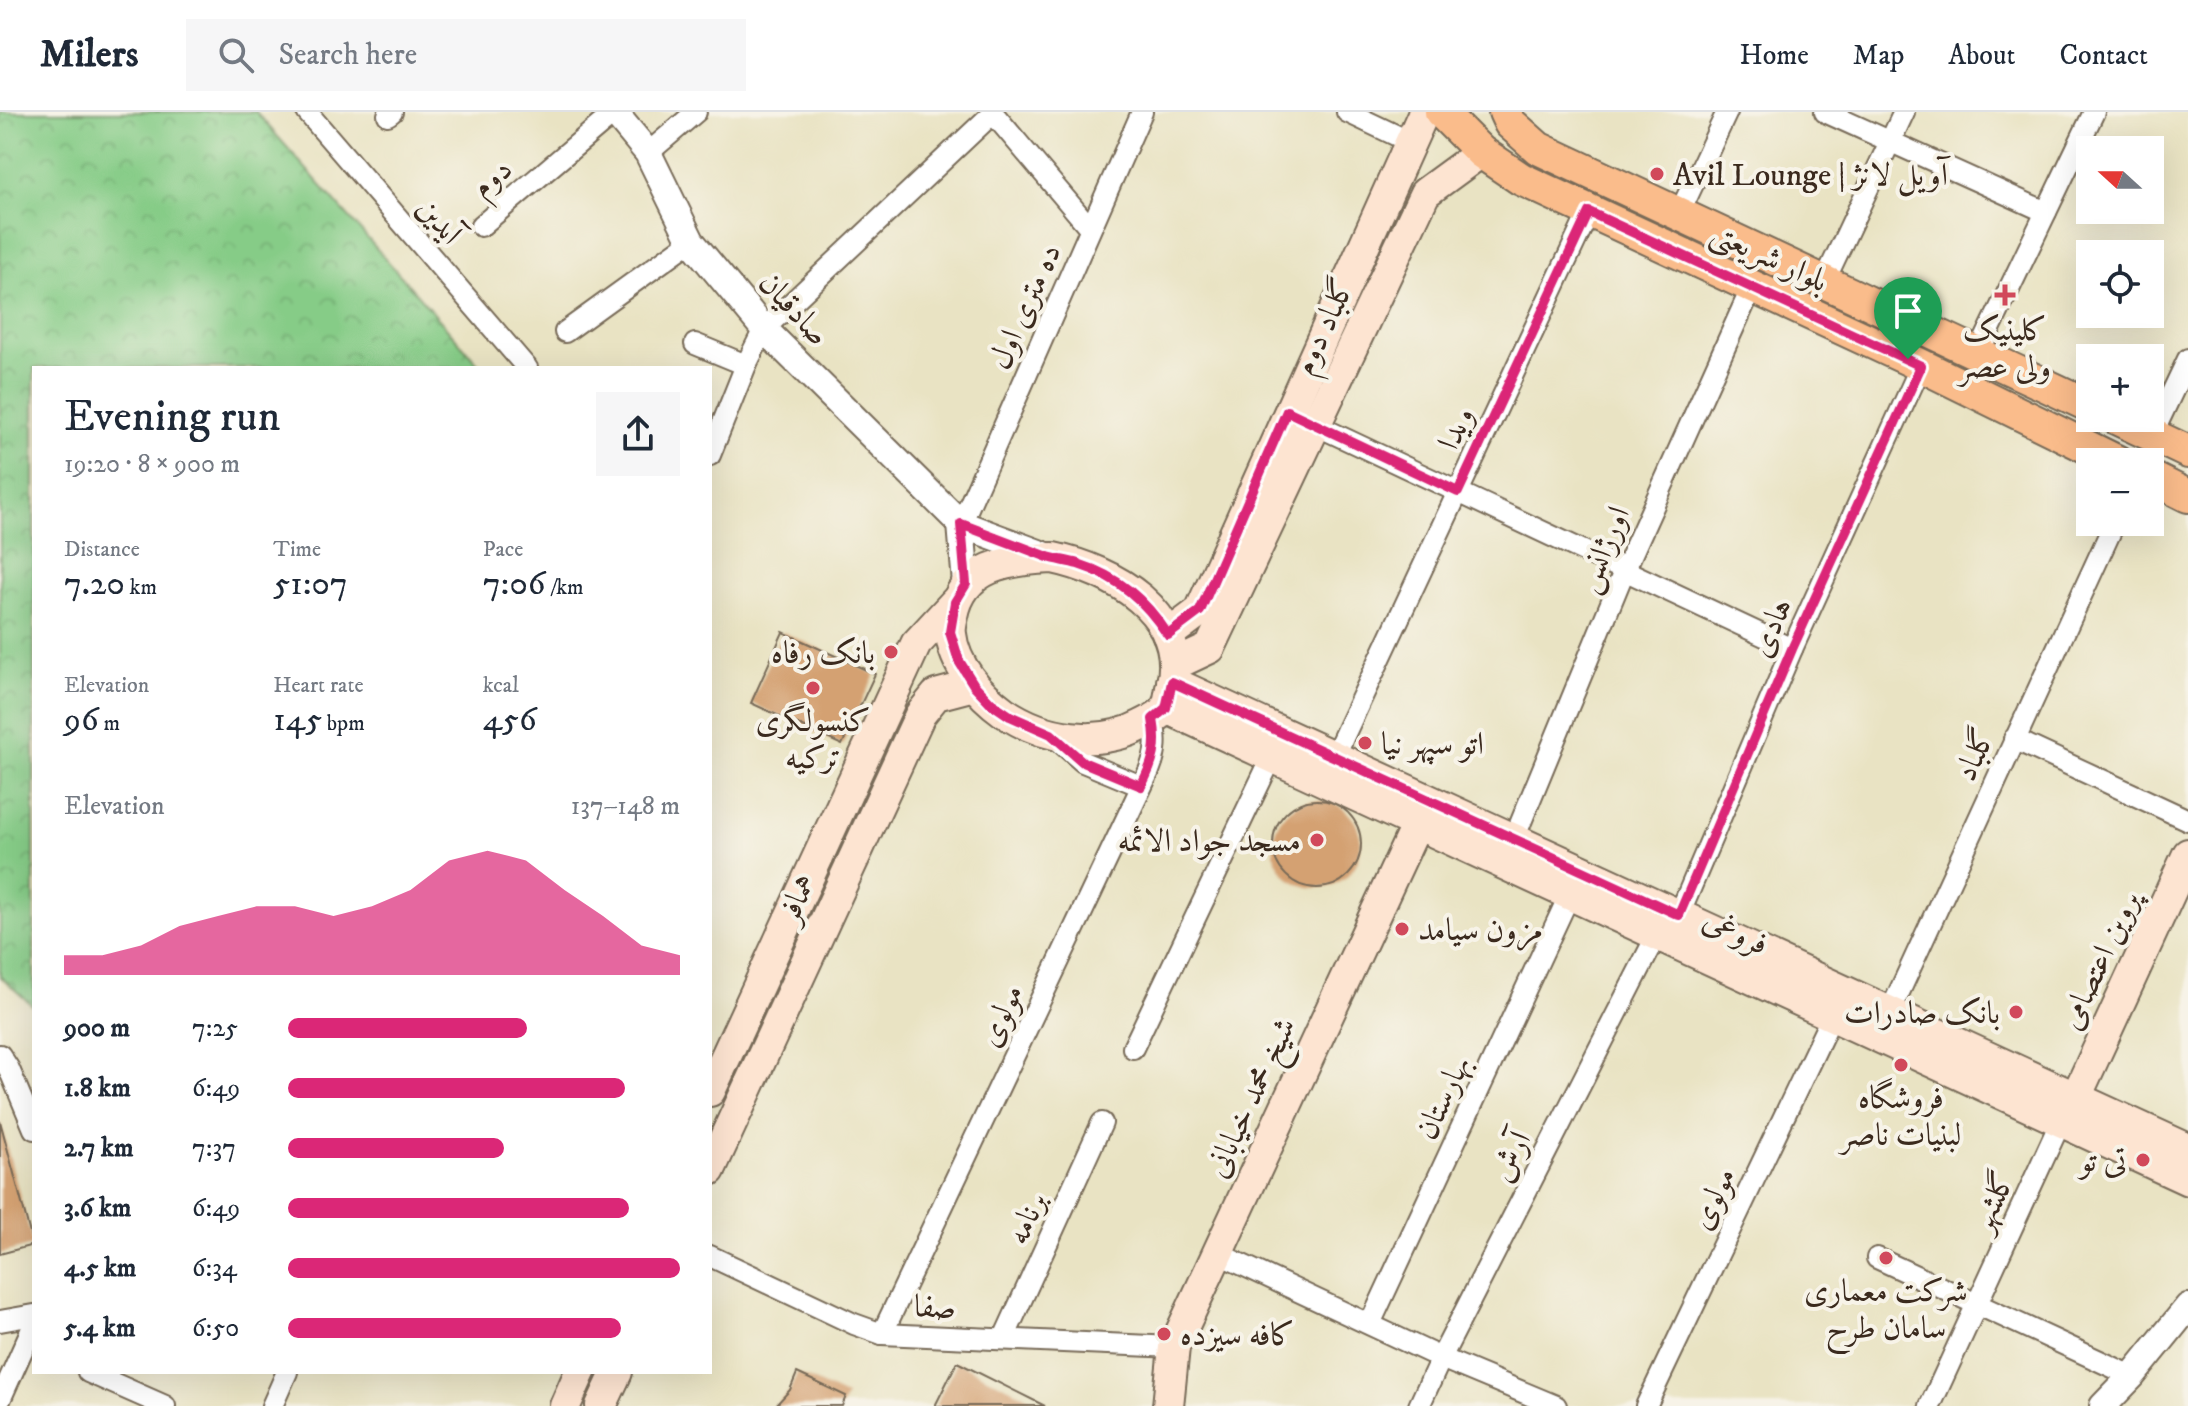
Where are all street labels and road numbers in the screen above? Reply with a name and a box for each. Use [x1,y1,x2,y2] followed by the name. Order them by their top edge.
[463,150,525,212] street label: دوم
[407,189,473,256] street label: آیدین
[1704,213,1834,303] street label: بلوار شریعتى
[980,238,1071,376] street label: ده متری اول
[749,264,838,355] street label: صادقیان
[1284,271,1370,384] street label: گلباد دوم
[1430,401,1484,457] street label: ویدا
[1568,501,1640,599] street label: اورژانس
[1741,592,1802,664] street label: هادی
[1945,721,2005,788] street label: گلباد
[768,868,826,932] street label: همافر
[2051,882,2152,1036] street label: پروین اعتصامى
[1696,900,1774,965] street label: فروغى
[970,978,1034,1054] street label: مولوی
[1197,1012,1312,1187] street label: شیخ محمد خیابانی
[1407,1049,1481,1147] street label: بهارستان
[1481,1122,1543,1189] street label: آرش
[1682,1161,1746,1237] street label: مولوی
[1960,1165,2025,1241] street label: گلشهر
[998,1186,1057,1251] street label: برنامه
[913,1287,956,1329] street label: صفا

